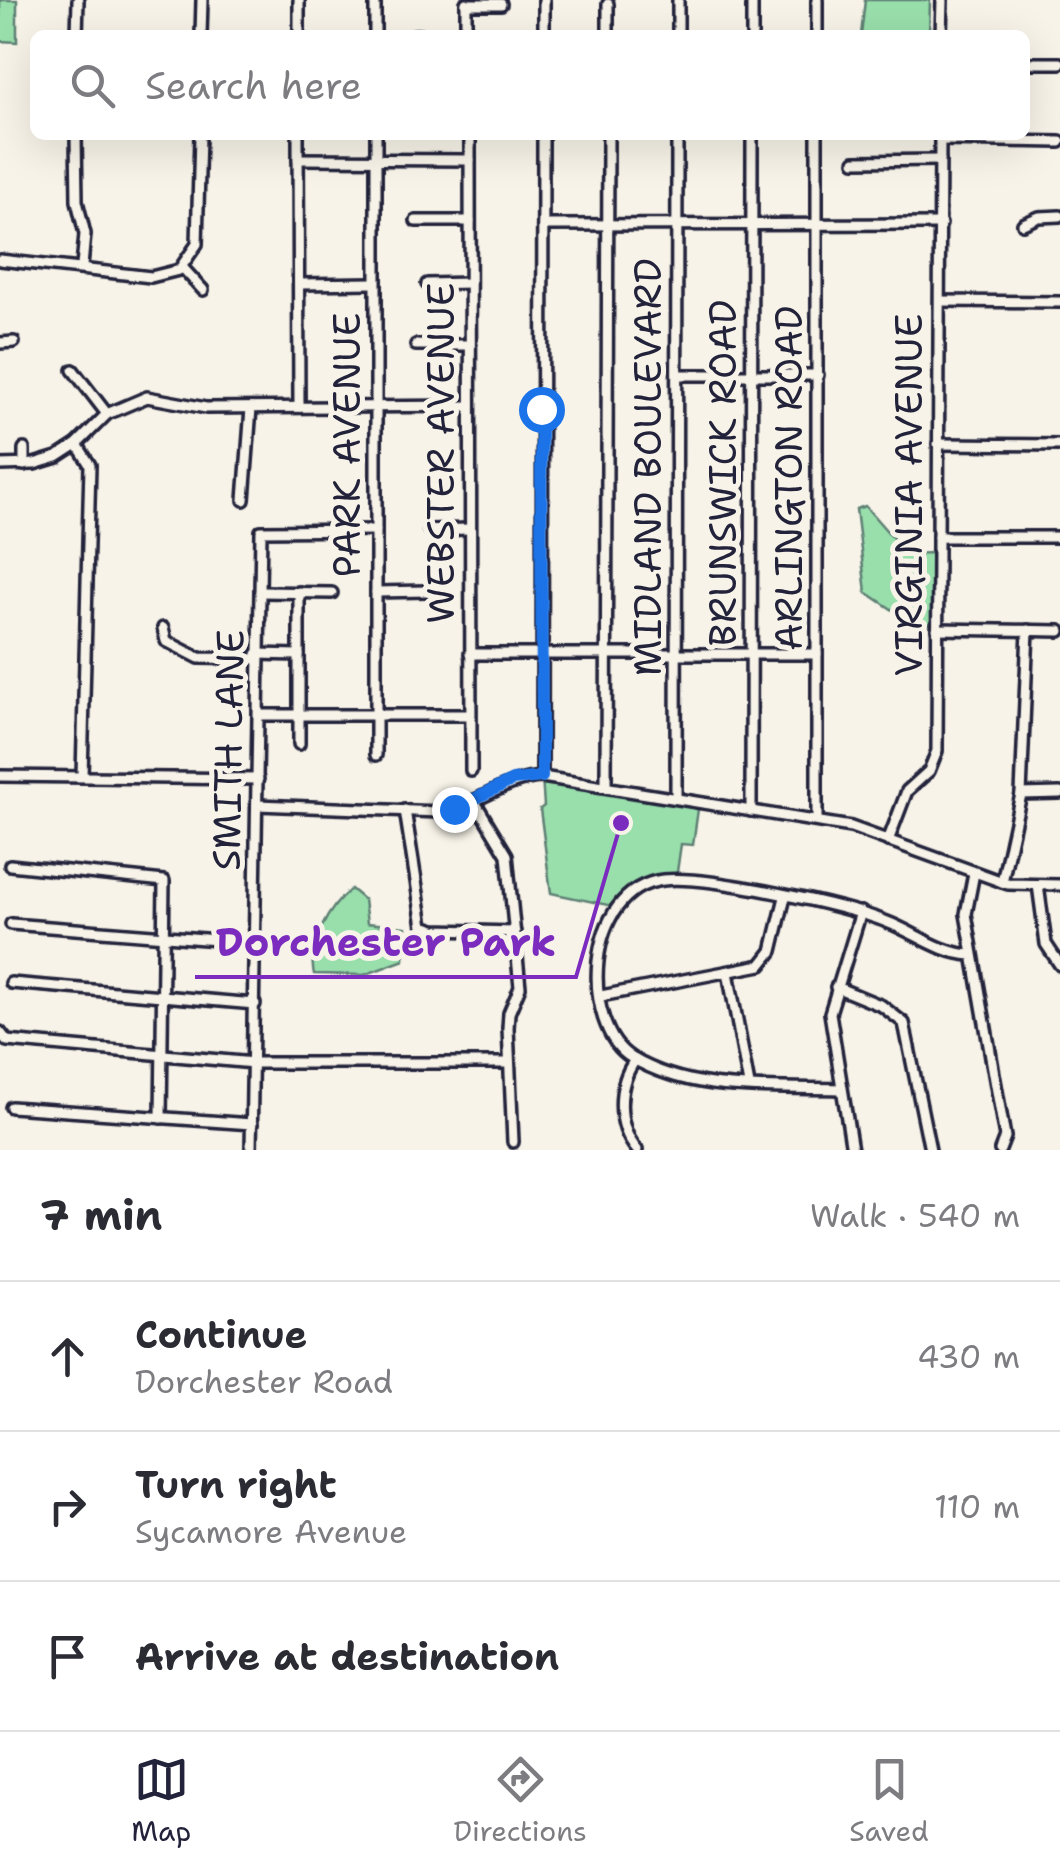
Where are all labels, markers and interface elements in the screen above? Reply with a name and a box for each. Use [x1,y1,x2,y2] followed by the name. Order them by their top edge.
[30,30,1030,140] search box
[65,58,120,113] icon: search
[145,60,362,111] text: Search here
[622,258,673,676] street label: MIDLAND BOULEVARD
[415,282,466,624] street label: WEBSTER AVENUE
[697,299,748,647] street label: BRUNSWICK ROAD
[763,305,814,651] street label: ARLINGTON ROAD
[321,312,372,578] street label: PARK AVENUE
[883,314,934,677] street label: VIRGINIA AVENUE
[519,387,565,433] route start
[200,629,256,871] street label: SMITH LANE
[432,787,478,833] route end
[195,907,576,977] callout: Dorchester Park
[216,915,556,969] text: Dorchester Park
[40,1187,162,1243] text: 7 min
[810,1194,1020,1237] text: Walk · 540 m
[135,1309,307,1360] text: Continue
[40,1329,95,1384] icon: ahead
[917,1335,1020,1378] text: 430 m
[135,1360,393,1403] text: Dorchester Road
[135,1459,337,1510] text: Turn right
[40,1479,95,1534] icon: right
[934,1485,1020,1528] text: 110 m
[135,1510,407,1553] text: Sycamore Avenue
[40,1629,95,1684] icon: arrive
[135,1631,559,1682] text: Arrive at destination
[131,1752,191,1850] tab: Map
[454,1752,587,1850] tab: Directions
[849,1752,929,1850] tab: Saved

